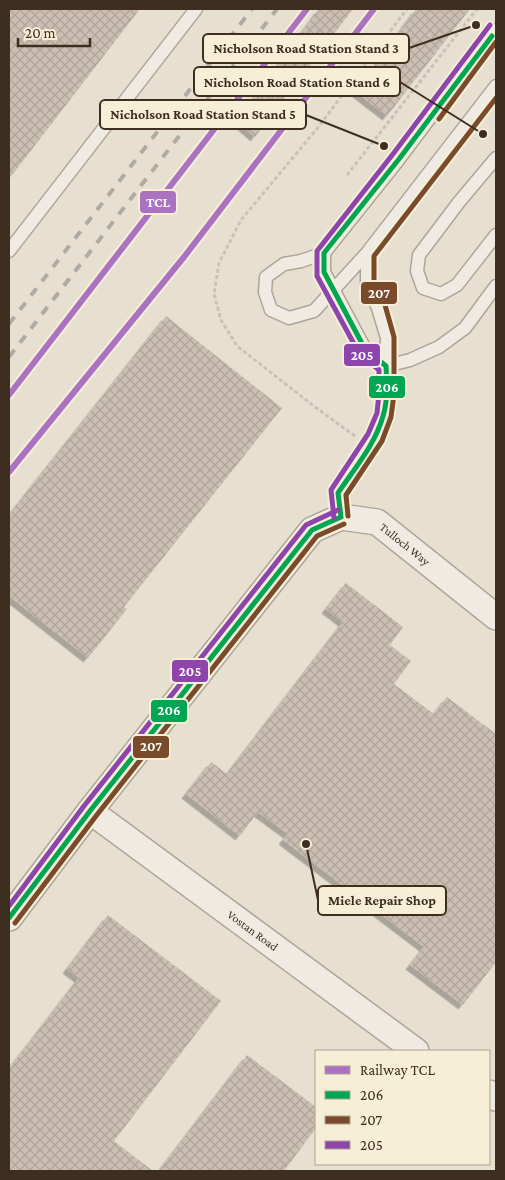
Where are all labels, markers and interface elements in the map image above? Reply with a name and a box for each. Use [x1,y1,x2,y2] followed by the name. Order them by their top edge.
[18,15,90,47] scale bar
[25,25,56,41] text: 20 m
[203,34,409,63] callout: Nicholson Road Station Stand 3
[213,40,399,56] text: Nicholson Road Station Stand 3
[194,67,400,96] callout: Nicholson Road Station Stand 6
[204,74,390,90] text: Nicholson Road Station Stand 6
[100,100,306,129] callout: Nicholson Road Station Stand 5
[110,106,296,122] text: Nicholson Road Station Stand 5
[139,190,177,214] line badge: TCL
[146,194,171,210] text: TCL
[360,281,398,305] line badge: 207
[368,285,390,301] text: 207
[343,343,381,367] line badge: 205
[351,347,373,363] text: 205
[368,375,406,399] line badge: 206
[375,379,399,395] text: 206
[377,520,433,569] street label: Tulloch Way
[171,659,209,683] line badge: 205
[179,663,201,679] text: 205
[150,699,188,723] line badge: 206
[157,702,181,718] text: 206
[132,735,170,759] line badge: 207
[140,738,162,754] text: 207
[318,886,446,915] callout: Miele Repair Shop
[328,892,436,908] text: Miele Repair Shop
[225,907,281,954] street label: Vostan Road
[315,1050,490,1165] legend
[360,1062,435,1079] text: Railway TCL
[360,1087,383,1103] text: 206
[360,1112,382,1128] text: 207
[360,1137,383,1153] text: 205

